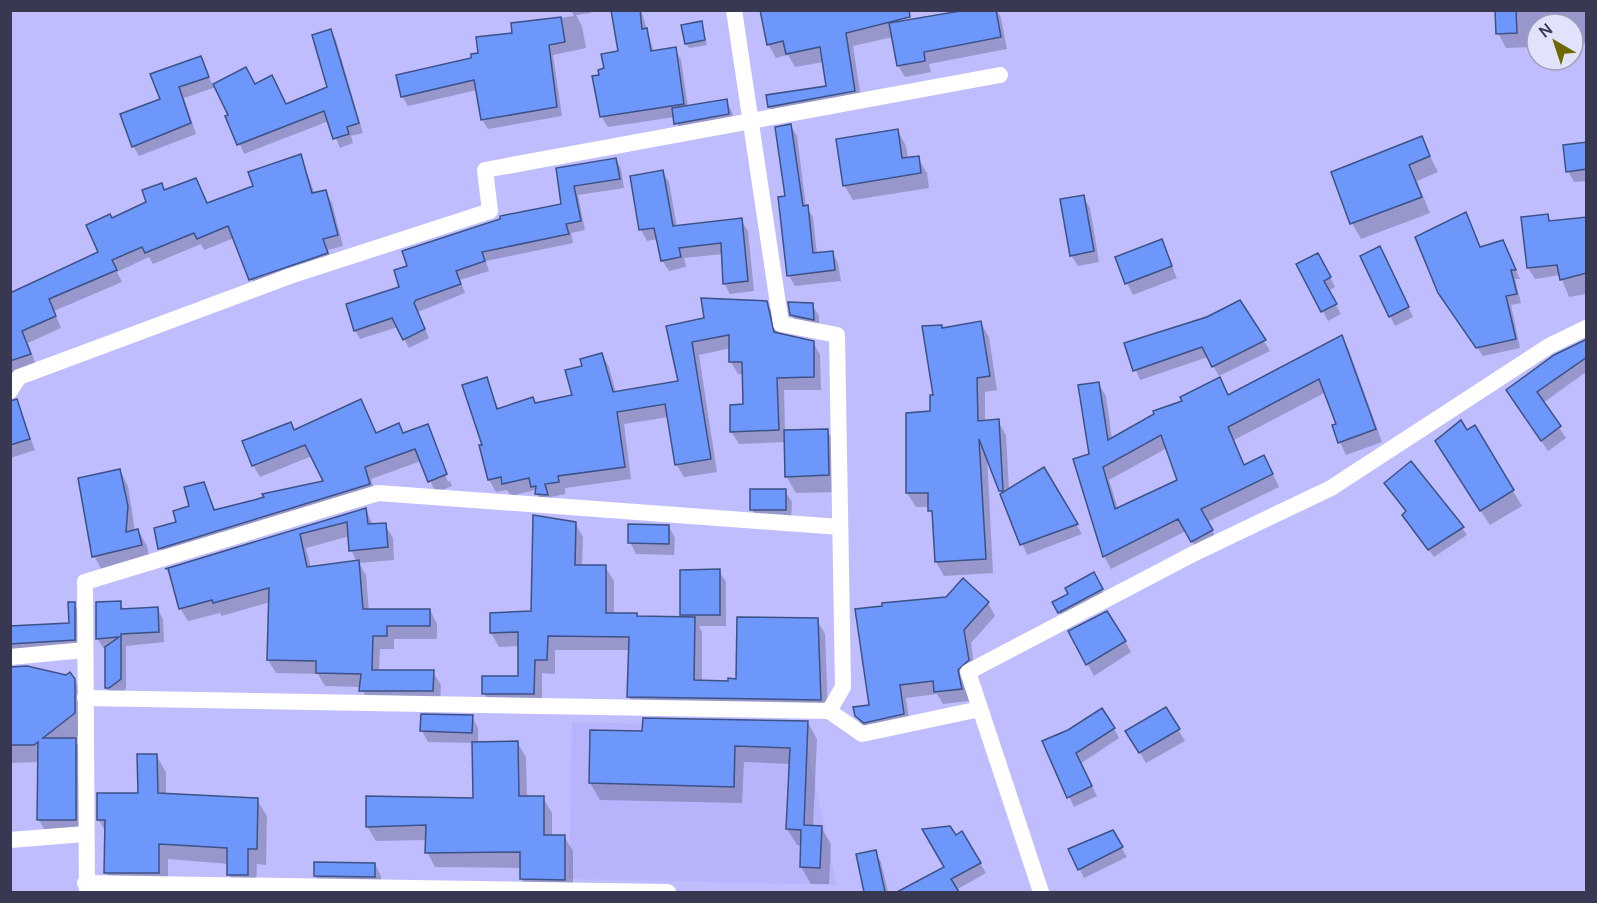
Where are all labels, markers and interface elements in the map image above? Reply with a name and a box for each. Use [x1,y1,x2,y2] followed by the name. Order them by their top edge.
[1525,12,1585,72] north arrow
[1534,18,1557,43] text: N

